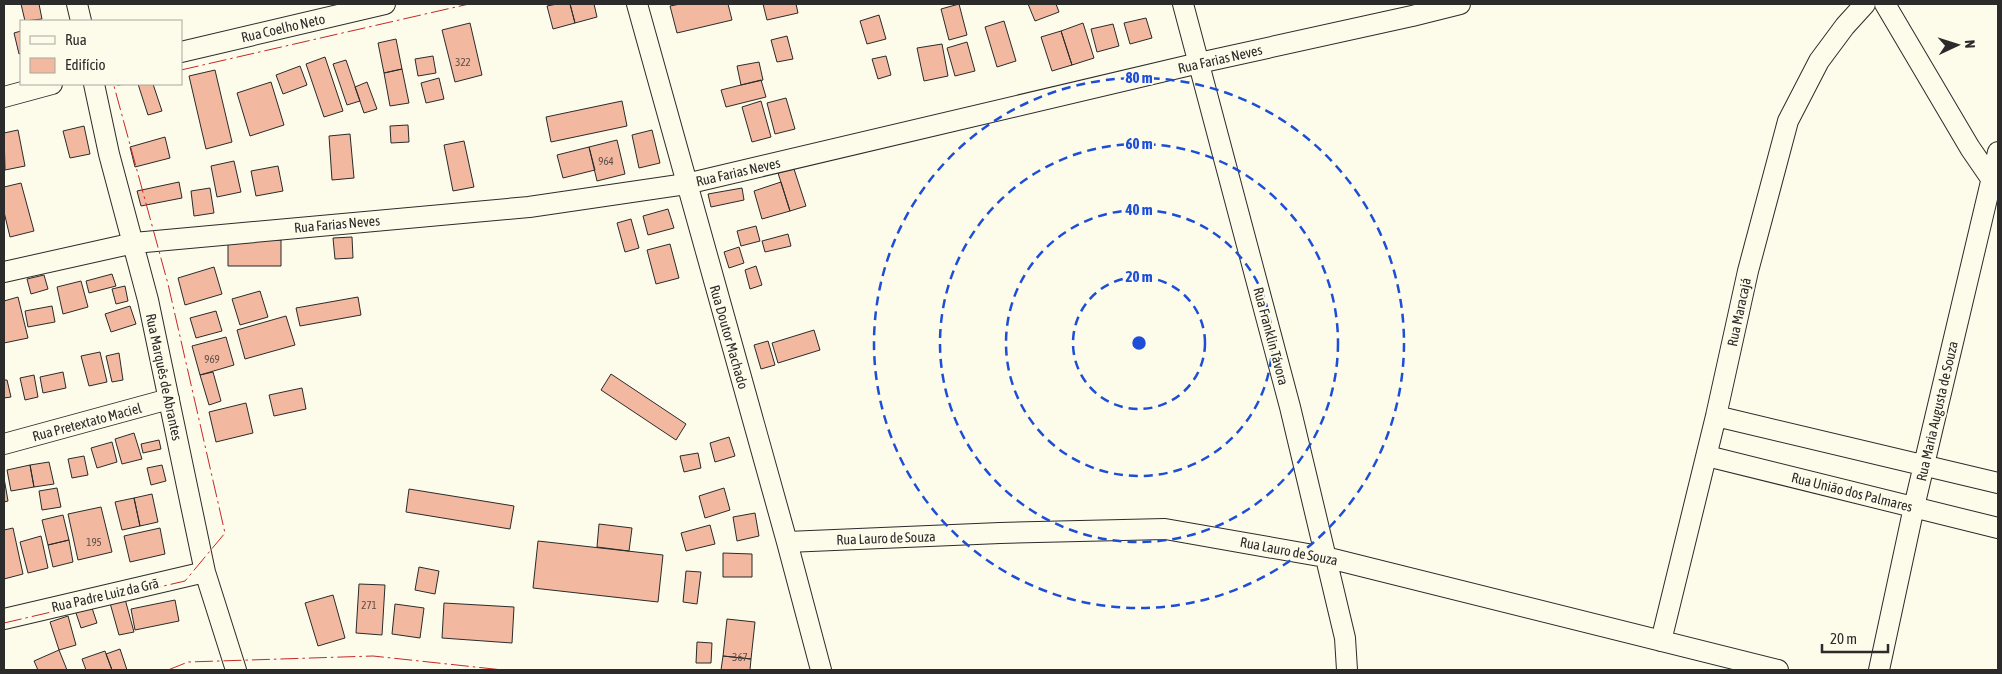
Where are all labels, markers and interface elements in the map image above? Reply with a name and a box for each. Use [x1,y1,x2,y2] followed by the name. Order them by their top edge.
[240,11,326,45] street label: Rua Coelho Neto
[20,20,182,85] legend
[1932,20,1982,70] north arrow
[65,31,87,48] text: Rua
[1962,39,1978,49] text: N
[1176,41,1264,76] street label: Rua Farias Neves
[65,56,106,73] text: Edifício
[455,56,471,68] house number: 322
[1126,69,1153,86] text: 80 m
[1126,135,1153,152] text: 60 m
[694,154,782,189] street label: Rua Farias Neves
[598,155,614,167] house number: 964
[1125,201,1153,218] text: 40 m
[293,212,381,236] street label: Rua Farias Neves
[1126,268,1153,285] text: 20 m
[1724,276,1754,348] street label: Rua Maracajá
[706,283,752,391] street label: Rua Doutor Machado
[1250,285,1292,387] street label: Rua Franklin Távora
[143,312,185,442] street label: Rua Marquês de Abrantes
[1130,334,1148,352] centre of rings
[1913,339,1961,483] street label: Rua Maria Augusta de Souza
[204,353,220,365] house number: 969
[31,400,144,444] street label: Rua Pretextato Maciel
[1790,469,1914,515] street label: Rua União dos Palmares
[836,528,936,548] street label: Rua Lauro de Souza
[1239,534,1339,568] street label: Rua Lauro de Souza
[86,536,102,548] house number: 195
[50,575,160,615] street label: Rua Padre Luiz da Grã
[361,599,377,611] house number: 271
[1822,622,1888,654] scale bar
[1830,630,1857,647] text: 20 m
[732,651,748,663] house number: 367

